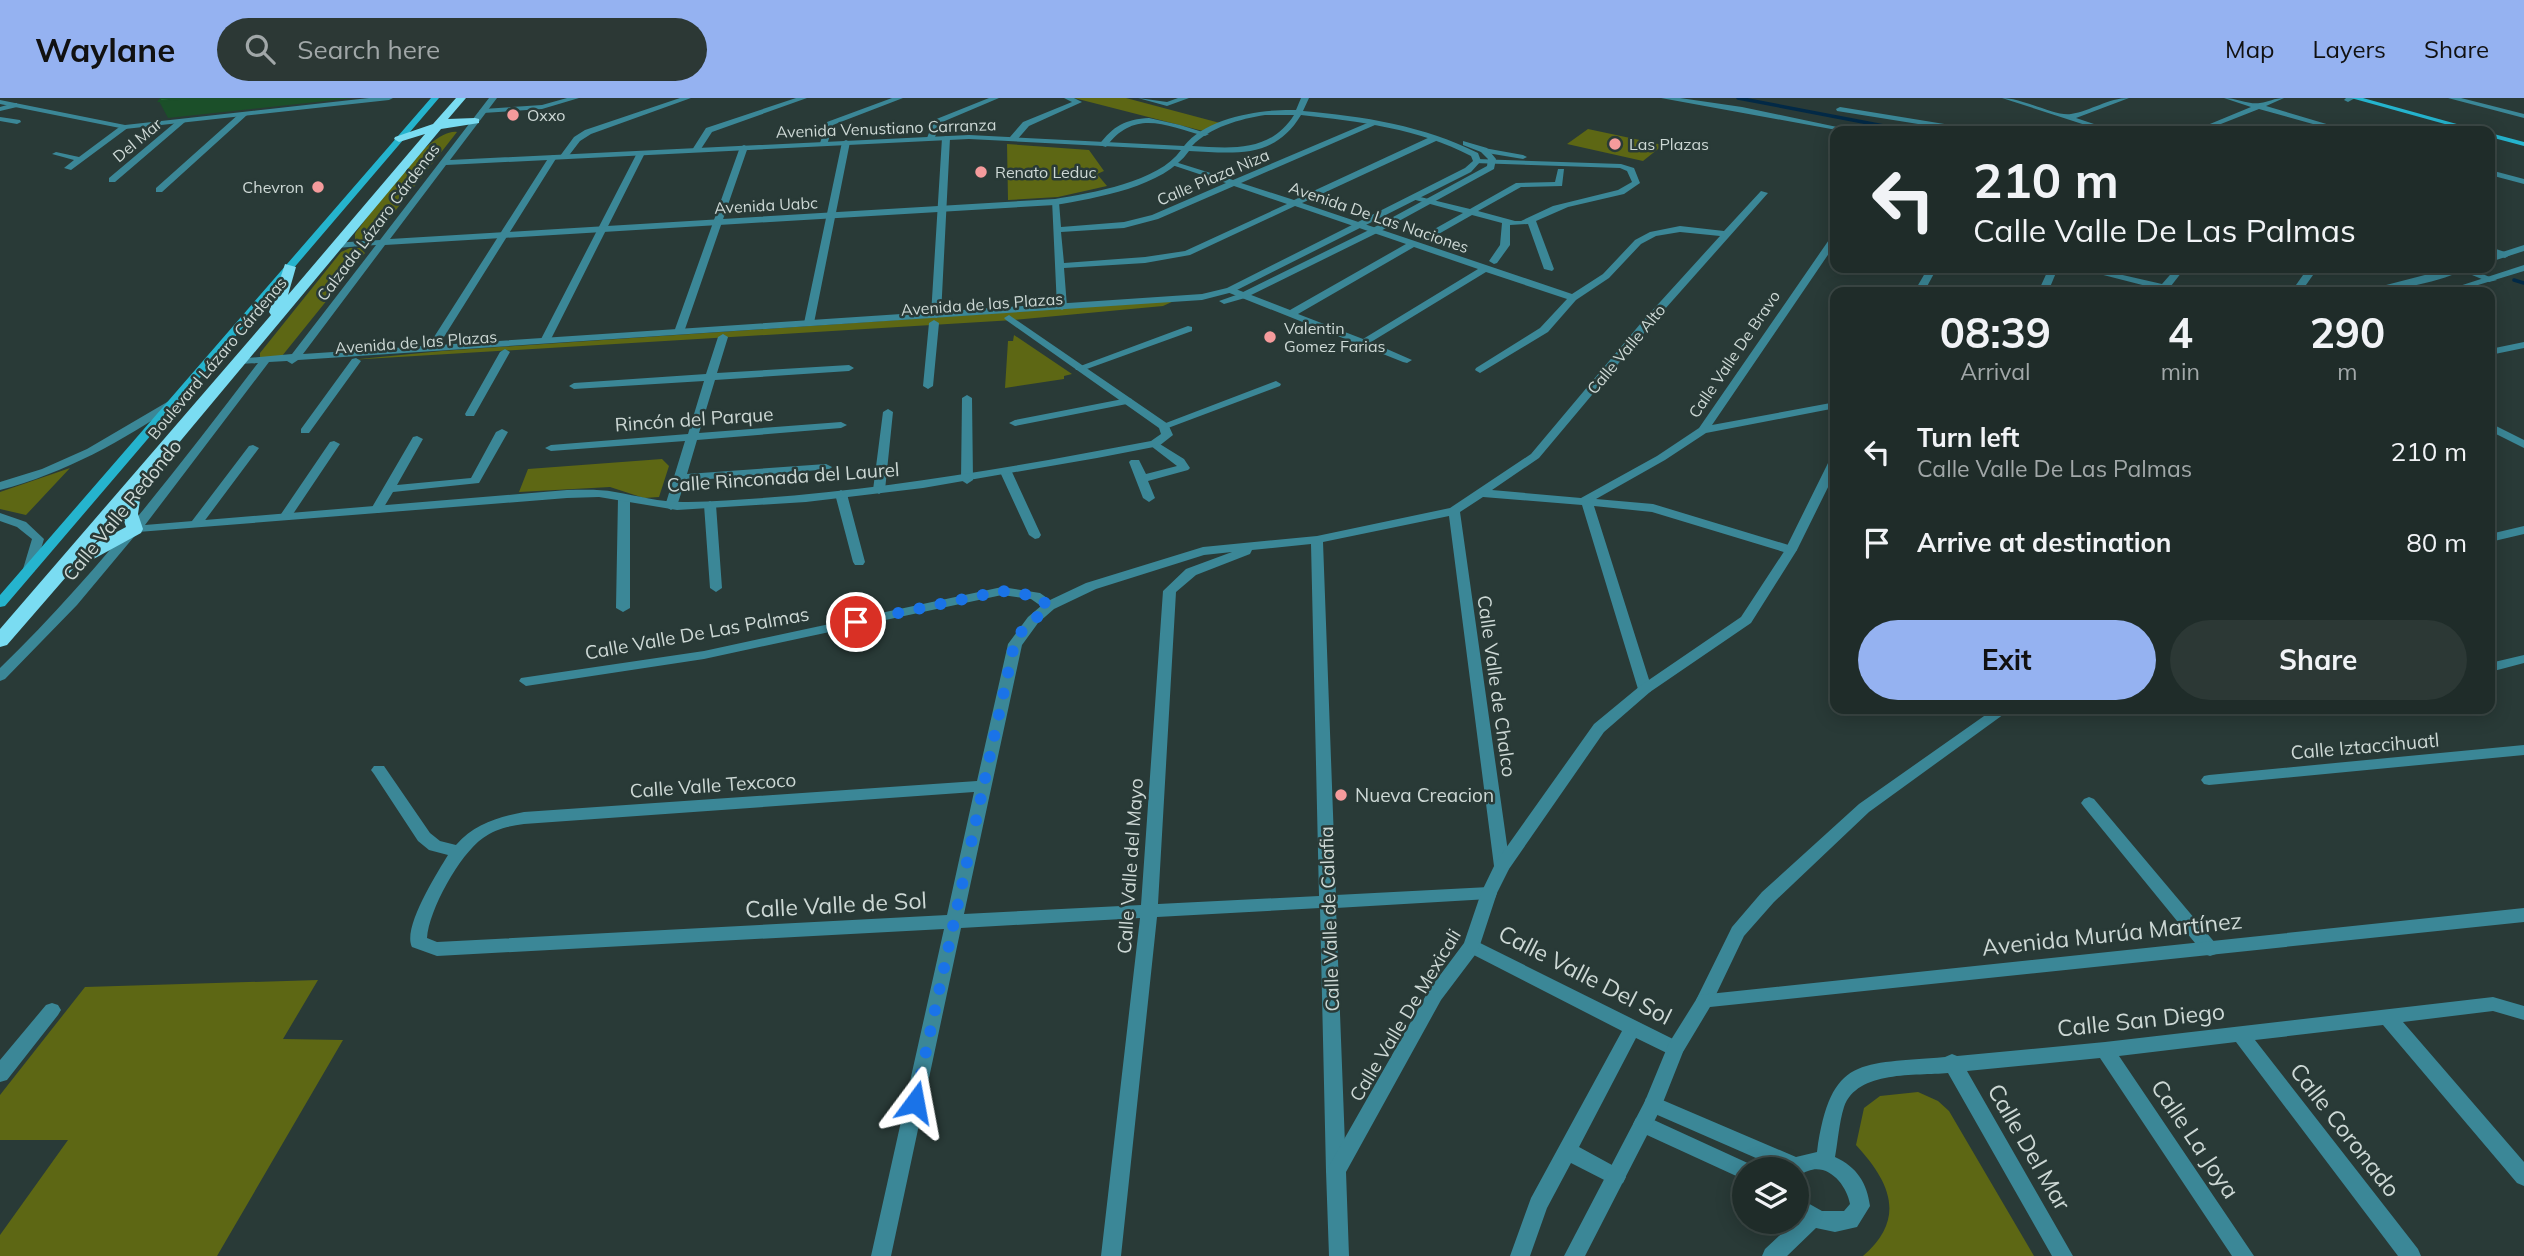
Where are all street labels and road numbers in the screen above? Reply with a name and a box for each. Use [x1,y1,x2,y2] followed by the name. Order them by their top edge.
[108,114,166,166] street label: Del Mar
[775,114,997,142] street label: Avenida Venustiano Carranza
[312,139,444,305] street label: Calzada Lázaro Cárdenas
[1154,144,1272,210] street label: Calle Plaza Niza
[1287,177,1472,257] street label: Avenida De Las Naciones
[714,192,818,218] street label: Avenida Uabc
[143,273,291,443] street label: Boulevard Lázaro Cárdenas
[1684,286,1784,422] street label: Calle Valle De Bravo
[900,288,1064,320] street label: Avenida de las Plazas
[1583,300,1669,398] street label: Calle Valle Alto
[334,326,498,358] street label: Avenida de las Plazas
[614,401,774,437] street label: Rincón del Parque
[58,434,186,586] street label: Calle Valle Redondo
[666,457,900,497] street label: Calle Rinconada del Laurel
[1472,594,1522,778] street label: Calle Valle de Chalco
[583,601,811,665] street label: Calle Valle De Las Palmas
[2290,728,2440,764] street label: Calle Iztaccihuatl
[629,767,797,803] street label: Calle Valle Texcoco
[1112,777,1148,955] street label: Calle Valle del Mayo
[1314,826,1344,1012] street label: Calle Valle de Calafia
[744,885,928,924] street label: Calle Valle de Sol
[1980,905,2244,962] street label: Avenida Murúa Martínez
[1494,918,1677,1031] street label: Calle Valle Del Sol
[1344,924,1466,1106] street label: Calle Valle De Mexicali
[2056,996,2226,1043] street label: Calle San Diego
[2284,1057,2407,1203] street label: Calle Coronado
[2145,1074,2246,1204] street label: Calle La Joya
[1981,1078,2078,1216] street label: Calle Del Mar

